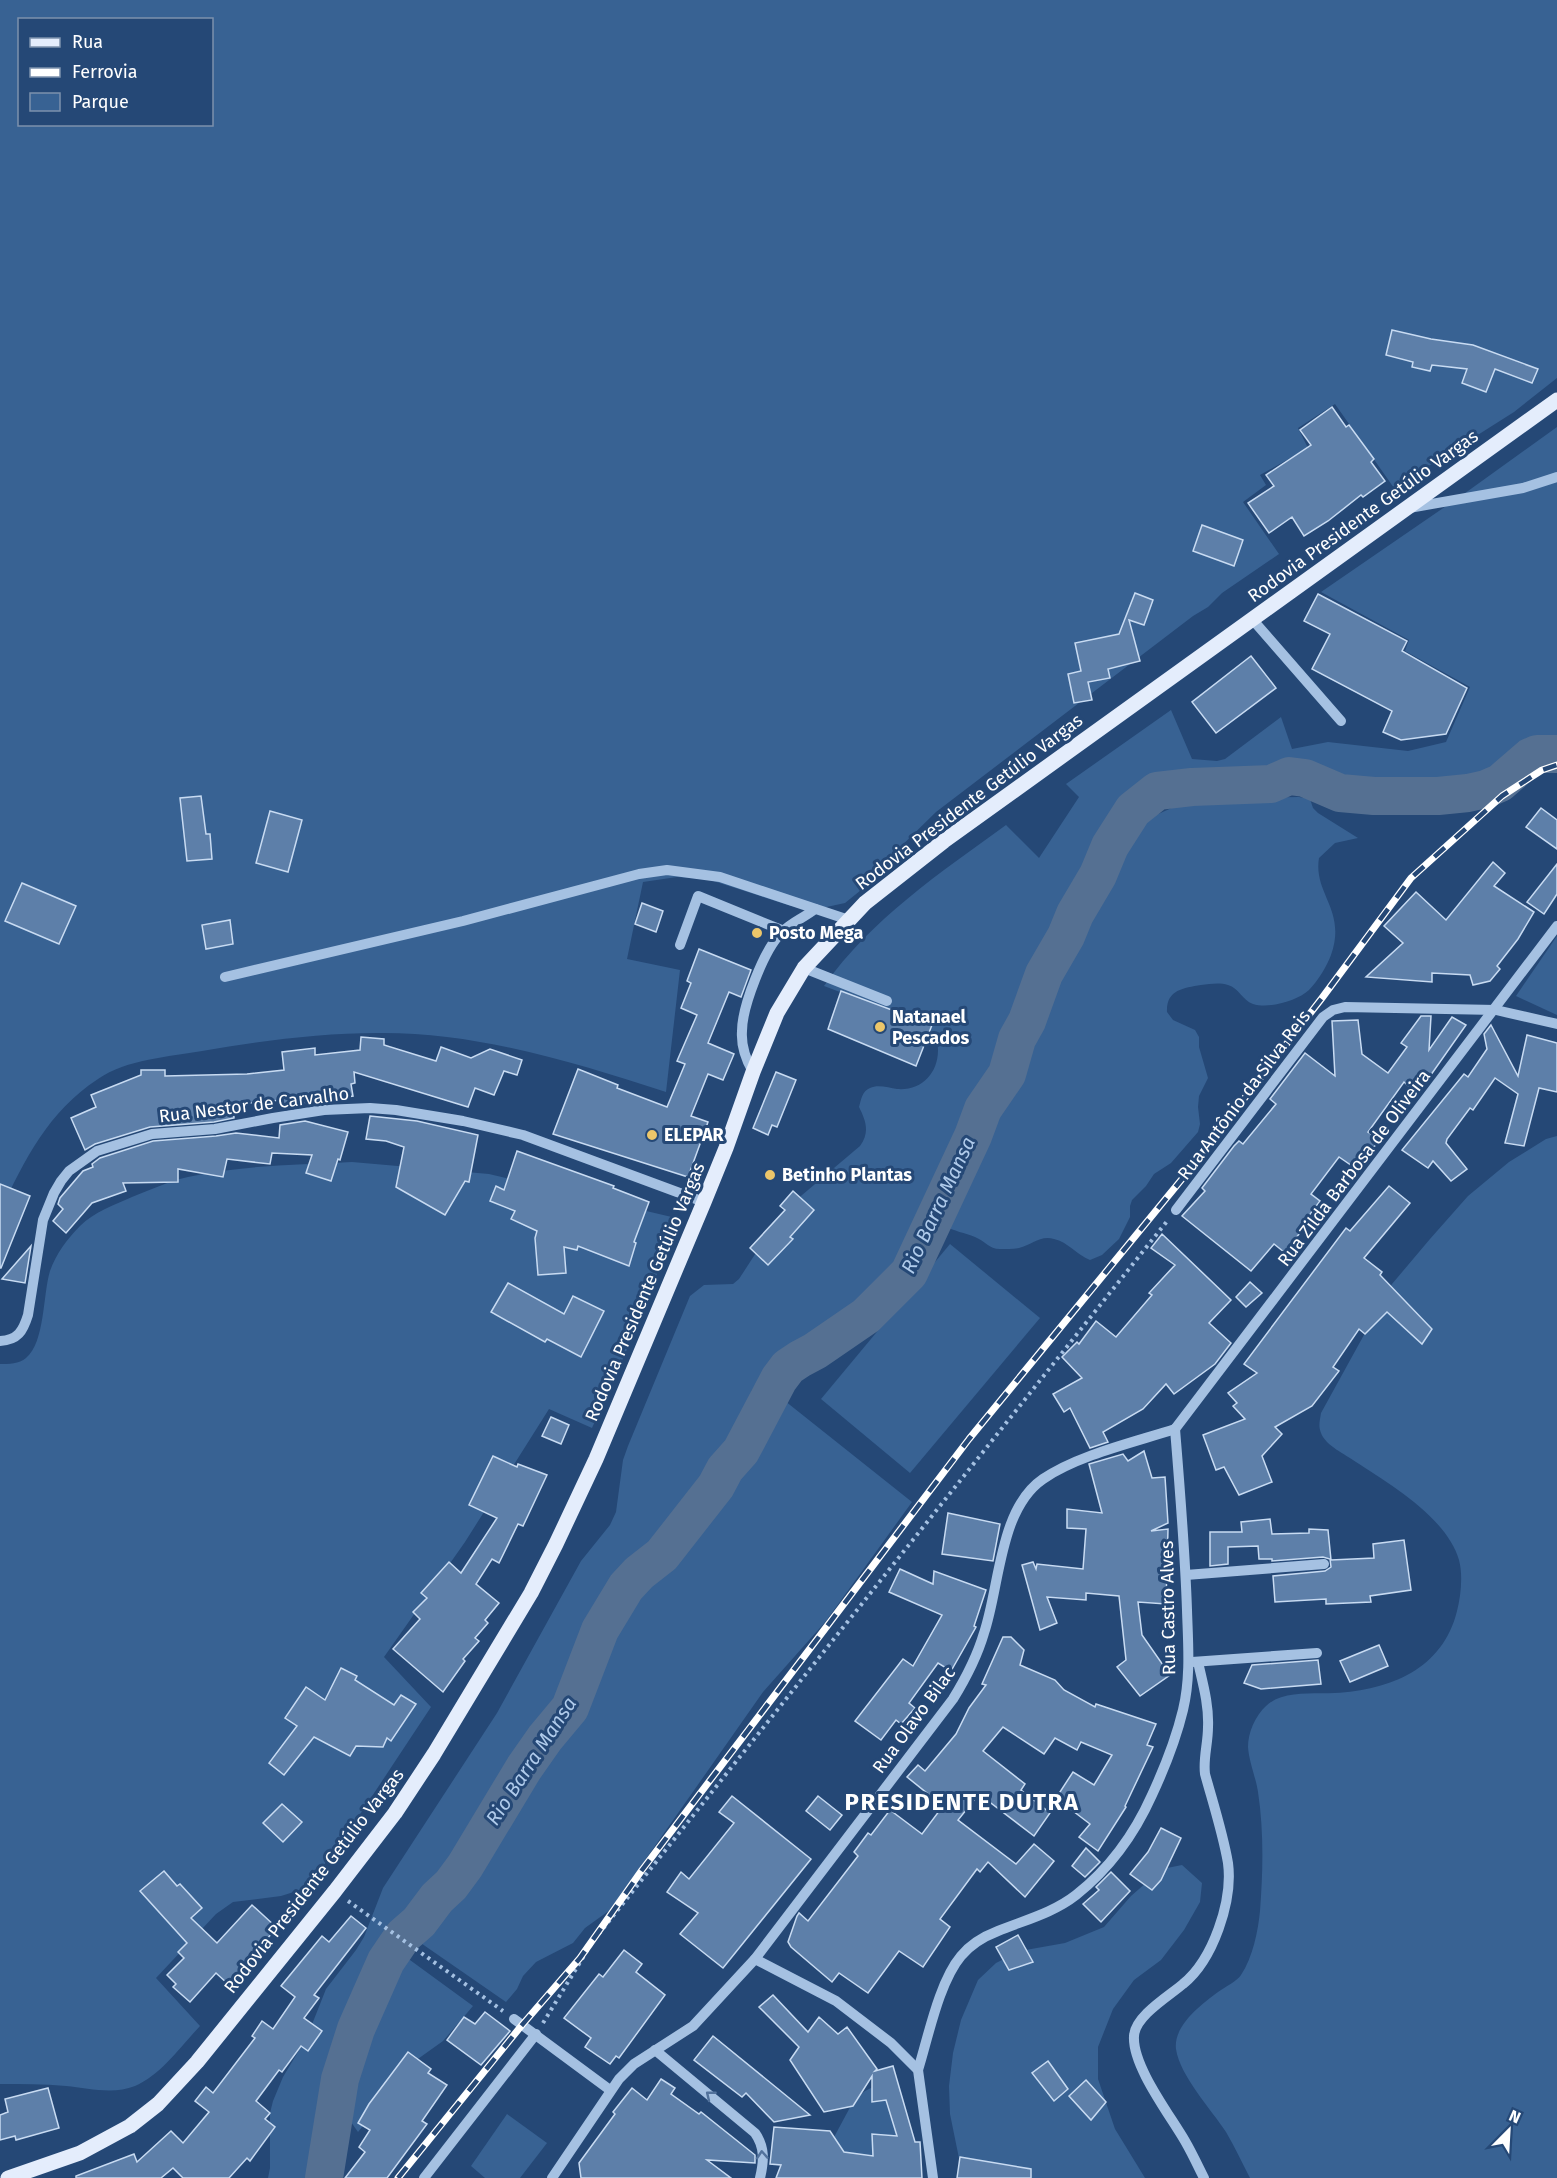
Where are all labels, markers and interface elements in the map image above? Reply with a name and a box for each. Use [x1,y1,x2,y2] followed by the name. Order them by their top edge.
[18,18,213,126] legend
[72,31,103,53] text: Rua
[72,61,138,83] text: Ferrovia
[72,91,129,113] text: Parque
[1244,425,1482,607] street label: Rodovia Presidente Getúlio Vargas
[851,709,1087,895] street label: Rodovia Presidente Getúlio Vargas
[769,922,863,944] place label: Posto Mega
[750,926,764,940] marker: Posto Mega
[892,1006,970,1049] place label: Natanael Pescados
[1173,1006,1315,1184] street label: Rua Antônio da Silva Reis
[873,1020,887,1034] marker: Natanael Pescados
[1273,1065,1435,1271] street label: Rua Zilda Barbosa de Oliveira
[158,1082,350,1128] street label: Rua Nestor de Carvalho
[664,1124,725,1146] place label: ELEPAR
[645,1128,659,1142] marker: ELEPAR
[896,1133,980,1277] water label: Rio Barra Mansa
[580,1159,710,1425] street label: Rodovia Presidente Getúlio Vargas
[782,1164,912,1186] place label: Betinho Plantas
[763,1168,777,1182] marker: Betinho Plantas
[1156,1541,1180,1675] street label: Rua Castro Alves
[868,1662,960,1778] street label: Rua Olavo Bilac
[481,1692,581,1830] water label: Rio Barra Mansa
[219,1764,409,1998] street label: Rodovia Presidente Getúlio Vargas
[845,1788,1079,1816] district label: PRESIDENTE DUTRA
[706,2092,717,2103] one-way arrow
[1479,2100,1539,2160] north arrow
[1506,2106,1524,2128] text: N
[756,2150,769,2159] one-way arrow

